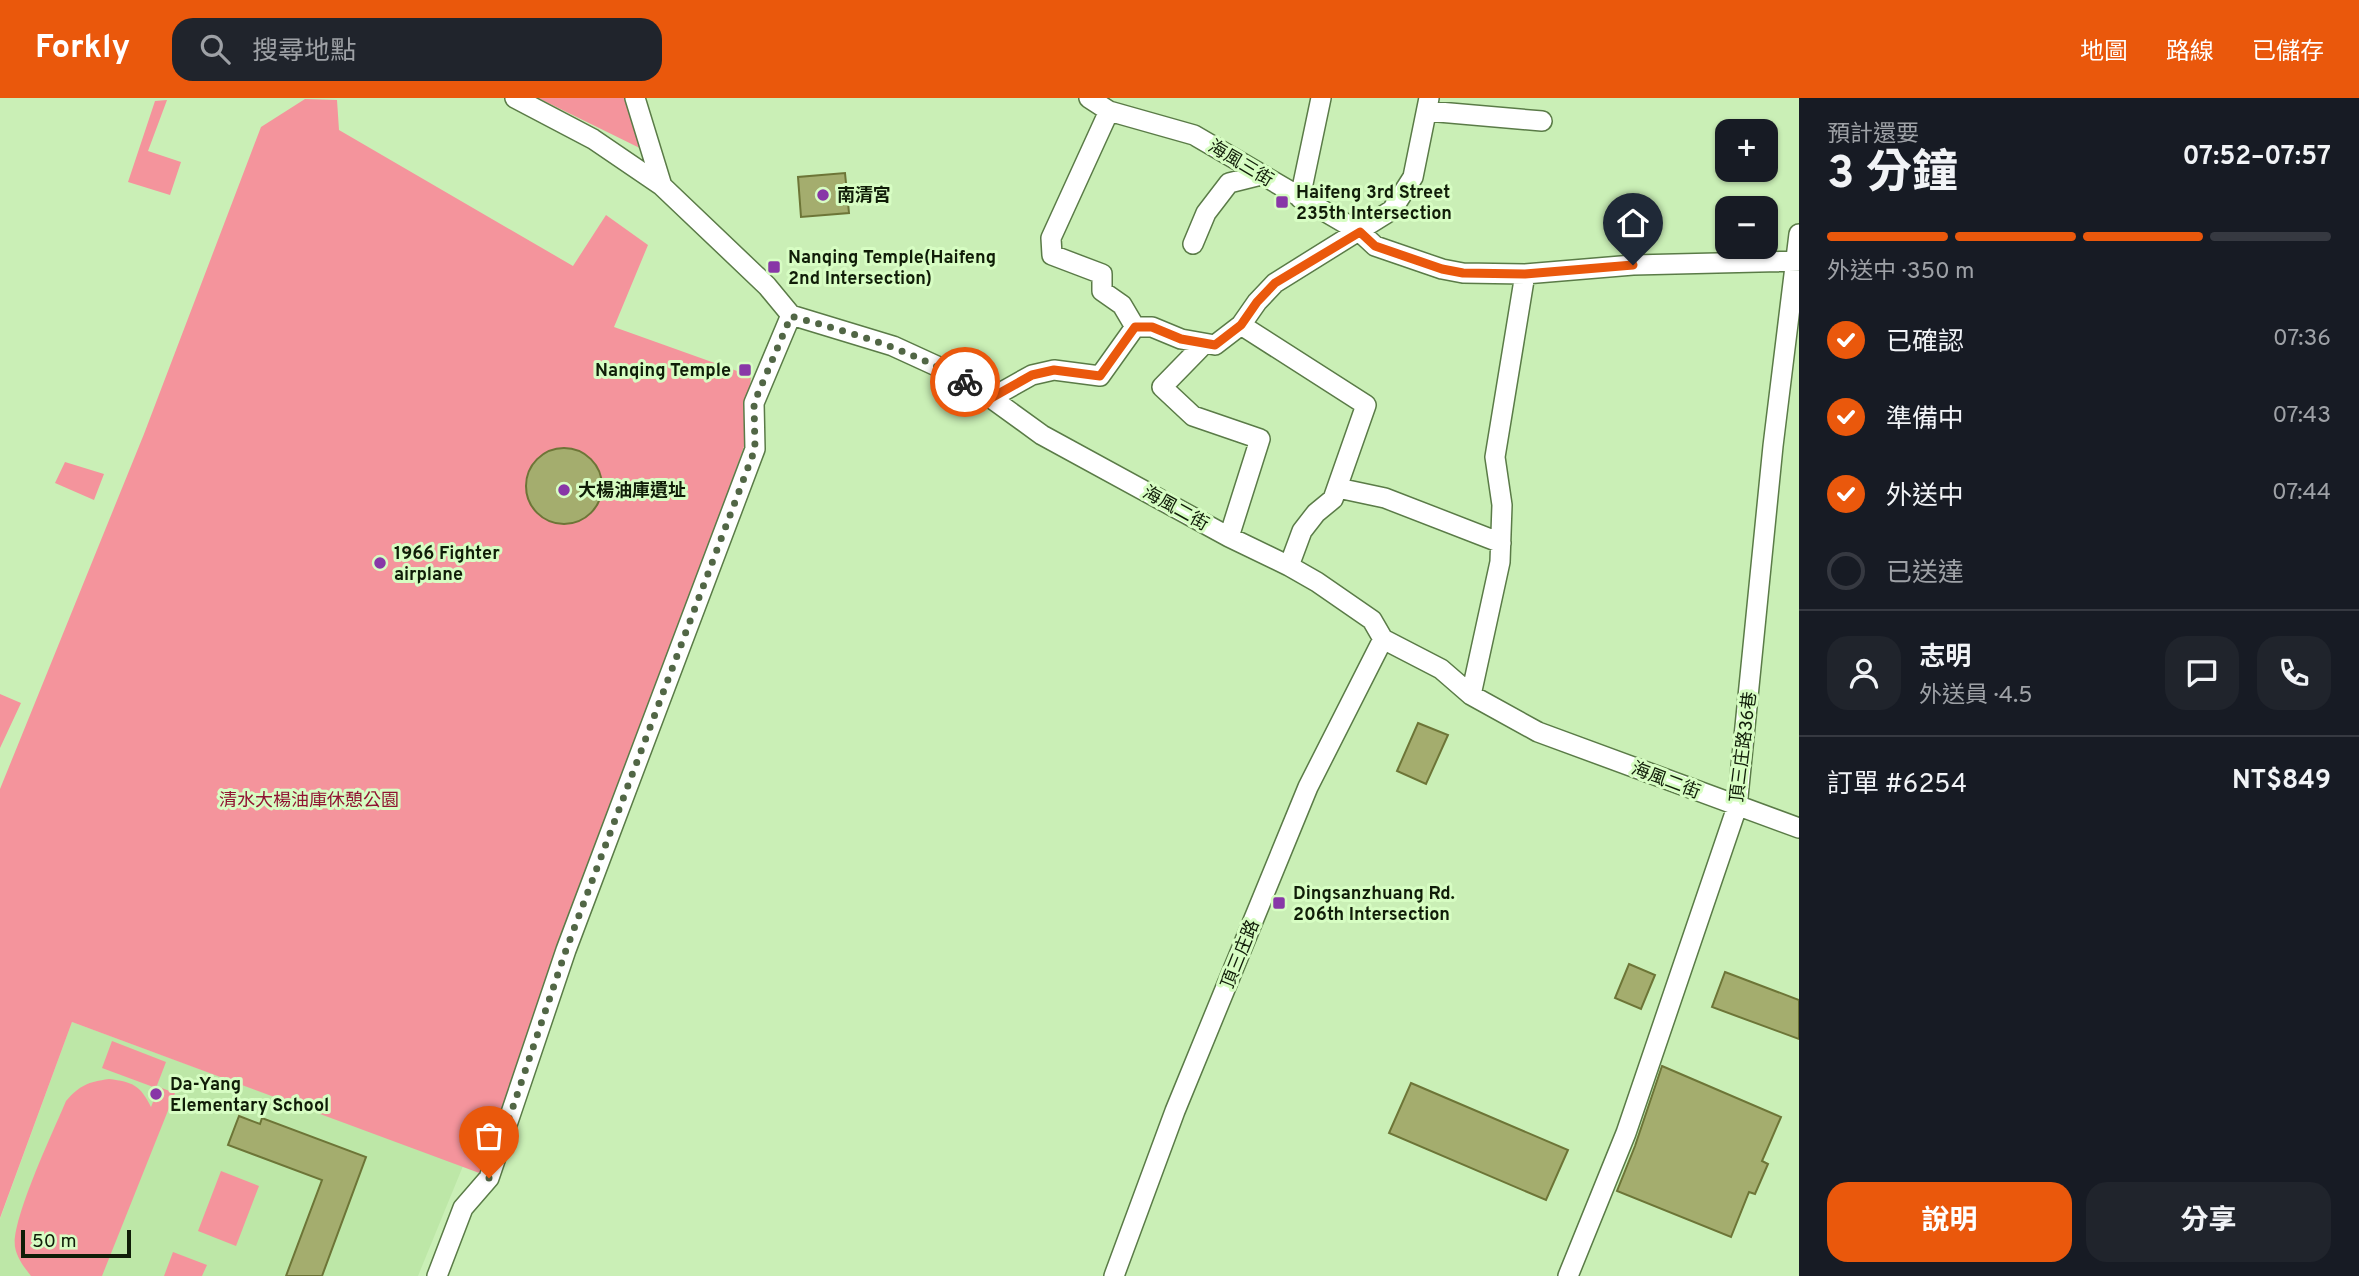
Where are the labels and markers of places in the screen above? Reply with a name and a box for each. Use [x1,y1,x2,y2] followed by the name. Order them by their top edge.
[1296,182,1452,226] place label: Haifeng 3rd Street 235th Intersection
[837,185,891,208] place label: 南清宮
[815,187,831,203] marker: 南清宮
[1603,193,1663,265] pin
[1274,194,1290,210] marker: Haifeng 3rd Street 235th Intersection
[788,247,996,291] place label: Nanqing Temple(Haifeng 2nd Intersection)
[766,259,782,275] marker: Nanqing Temple(Haifeng 2nd Intersection)
[595,360,731,383] place label: Nanqing Temple
[737,362,753,378] marker: Nanqing Temple
[578,480,686,503] place label: 大楊油庫遺址
[556,482,572,498] marker: 大楊油庫遺址
[394,543,500,587] place label: 1966 Fighter airplane
[372,555,388,571] marker: 1966 Fighter airplane
[1293,883,1455,927] place label: Dingsanzhuang Rd. 206th Intersection
[1271,895,1287,911] marker: Dingsanzhuang Rd. 206th Intersection
[170,1074,329,1118] place label: Da-Yang Elementary School
[148,1086,164,1102] marker: Da-Yang Elementary School
[459,1106,519,1178] pin

